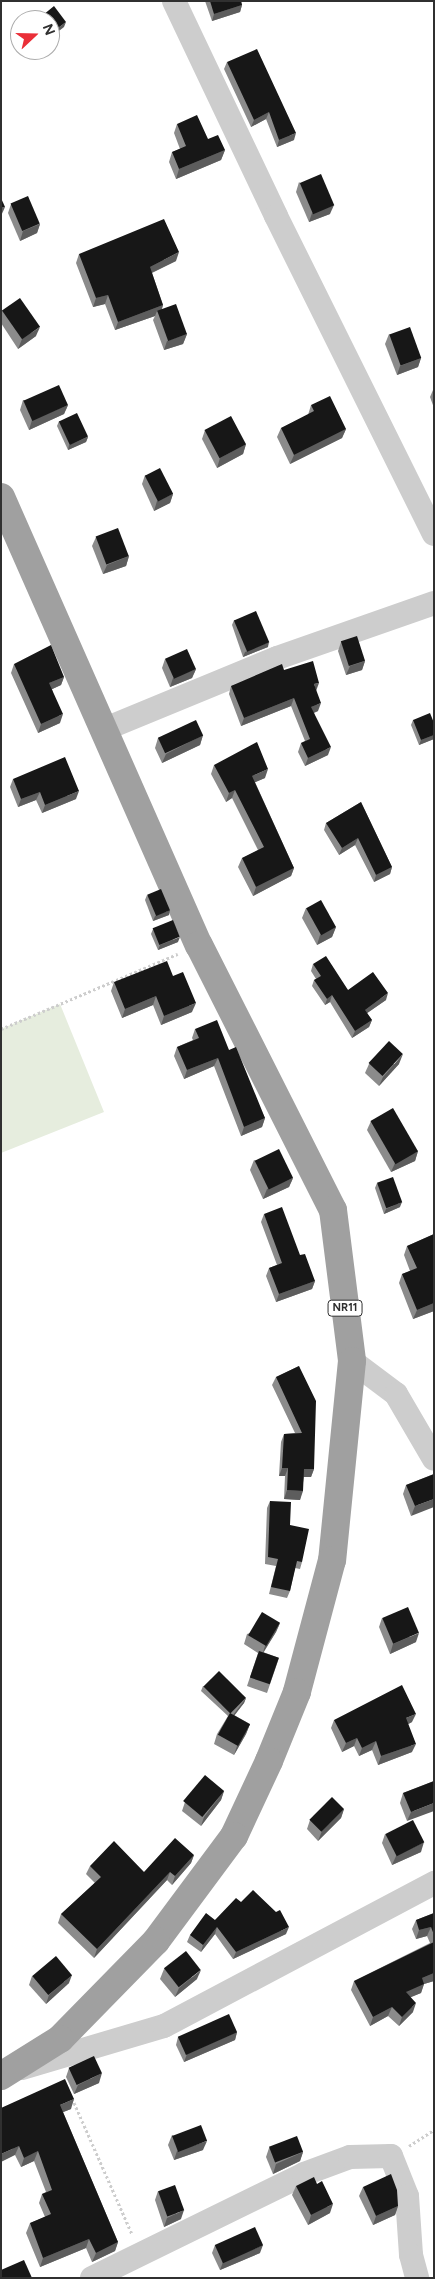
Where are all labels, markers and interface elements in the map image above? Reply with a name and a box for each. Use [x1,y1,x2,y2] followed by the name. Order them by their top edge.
[10,10,60,60] north arrow
[39,22,58,38] text: N
[328,1300,362,1316] road number: NR11

